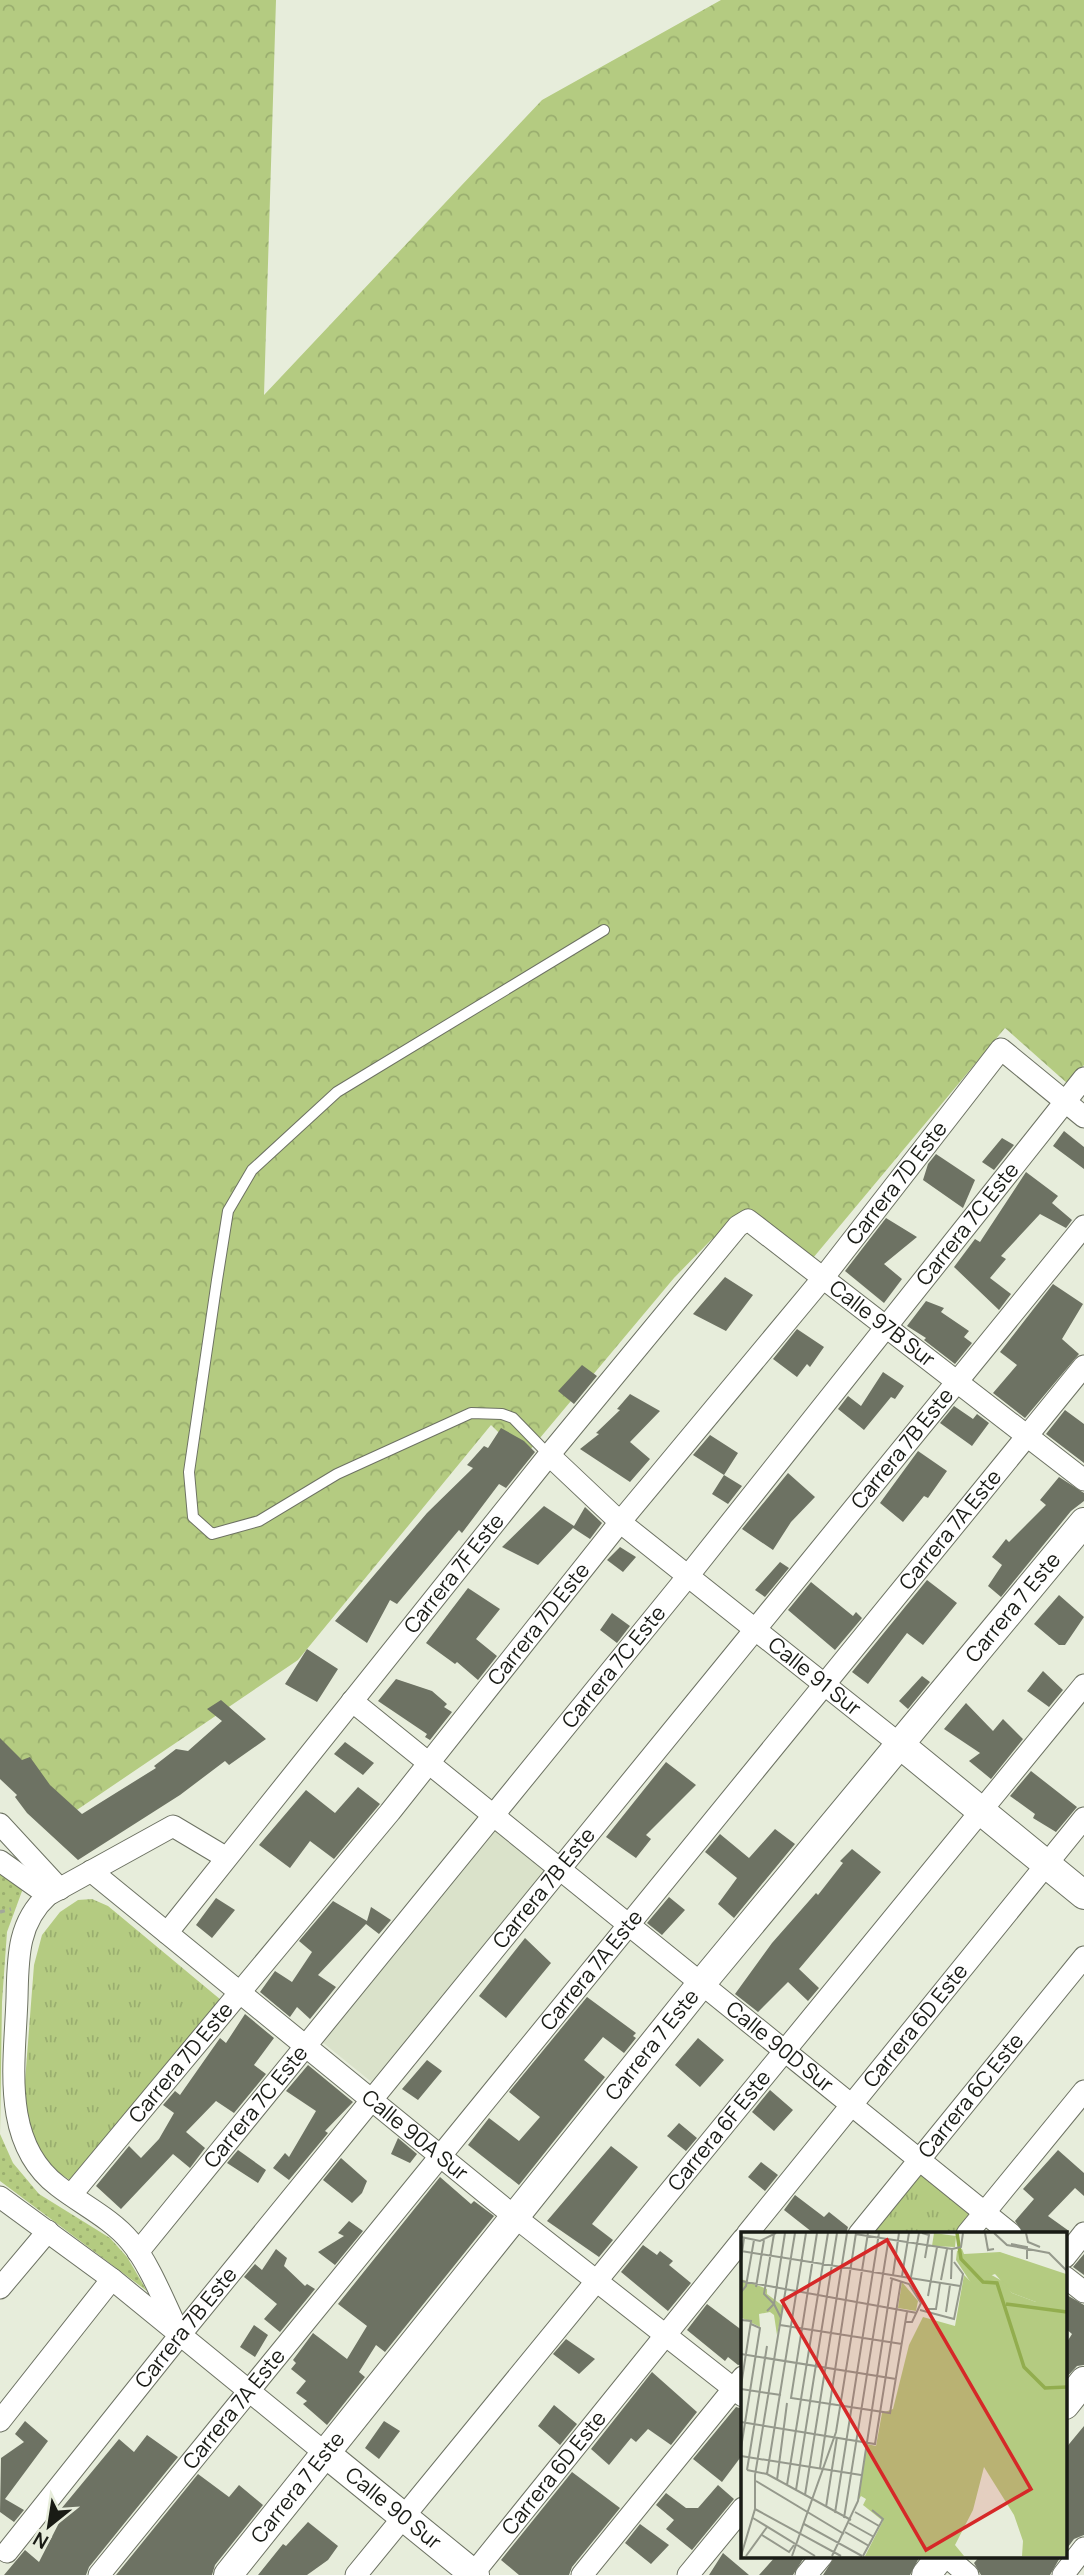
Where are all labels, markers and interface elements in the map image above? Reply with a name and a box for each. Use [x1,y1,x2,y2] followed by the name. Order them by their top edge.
[839,1115,953,1250] street label: Carrera 7D Este
[909,1156,1025,1291] street label: Carrera 7C Este
[824,1273,942,1373] street label: Calle 97B Sur
[844,1382,959,1514] street label: Carrera 7B Este
[892,1463,1007,1595] street label: Carrera 7A Este
[397,1507,510,1639] street label: Carrera 7F Este
[958,1546,1066,1668] street label: Carrera 7 Este
[481,1557,595,1691] street label: Carrera 7D Este
[555,1599,671,1734] street label: Carrera 7C Este
[763,1630,868,1722] street label: Calle 91 Sur
[486,1821,601,1954] street label: Carrera 7B Este
[533,1904,648,2036] street label: Carrera 7A Este
[856,1957,974,2093] street label: Carrera 6D Este
[598,1983,705,2106] street label: Carrera 7 Este
[721,1994,840,2098] street label: Calle 90D Sur
[122,1996,239,2128] street label: Carrera 7D Este
[911,2027,1029,2163] street label: Carrera 6C Este
[197,2039,313,2173] street label: Carrera 7C Este
[661,2064,776,2196] street label: Carrera 6F Este
[357,2083,475,2187] street label: Calle 90A Sur
[741,2232,1066,2558] inset map
[128,2261,243,2394] street label: Carrera 7B Este
[176,2342,291,2474] street label: Carrera 7A Este
[495,2405,612,2540] street label: Carrera 6D Este
[244,2425,350,2548] street label: Carrera 7 Este
[340,2460,448,2555] street label: Calle 90 Sur
[14,2491,84,2561] north arrow
[28,2526,53,2555] text: N

